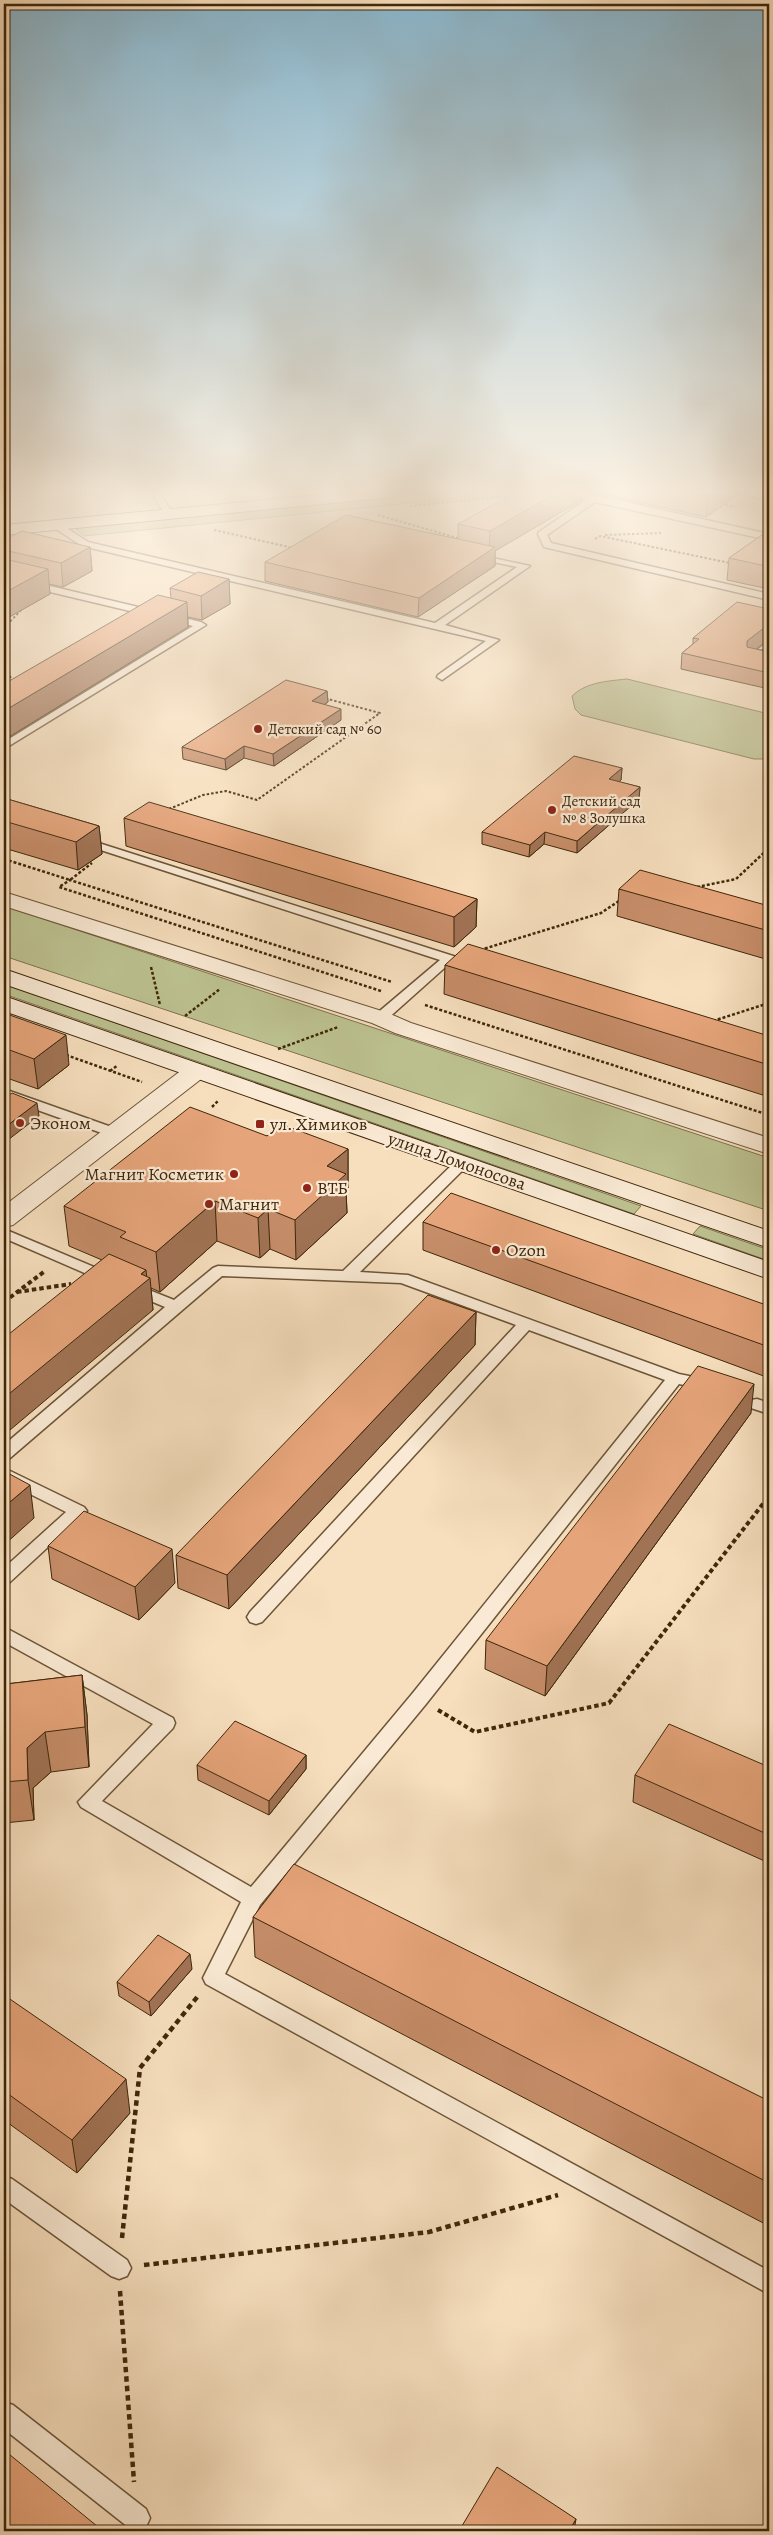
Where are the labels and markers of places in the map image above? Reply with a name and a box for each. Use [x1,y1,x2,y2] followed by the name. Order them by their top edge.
[268,719,382,739] place label: Детский сад № 60
[252,723,264,735] marker: Детский сад № 60
[562,791,646,828] place label: Детский сад № 8 Золушка
[546,804,558,816] marker: Детский сад № 8 Золушка
[30,1111,91,1135] place label: Эконом
[269,1112,367,1136] place label: ул. Химиков
[14,1117,26,1129] marker: Эконом
[254,1118,266,1130] marker: ул. Химиков
[85,1162,224,1186] place label: Магнит Косметик
[228,1168,240,1180] marker: Магнит Косметик
[317,1176,348,1200] place label: ВТБ
[301,1182,313,1194] marker: ВТБ
[219,1192,279,1216] place label: Магнит
[203,1198,215,1210] marker: Магнит
[506,1238,546,1262] place label: Ozon
[490,1244,502,1256] marker: Ozon

